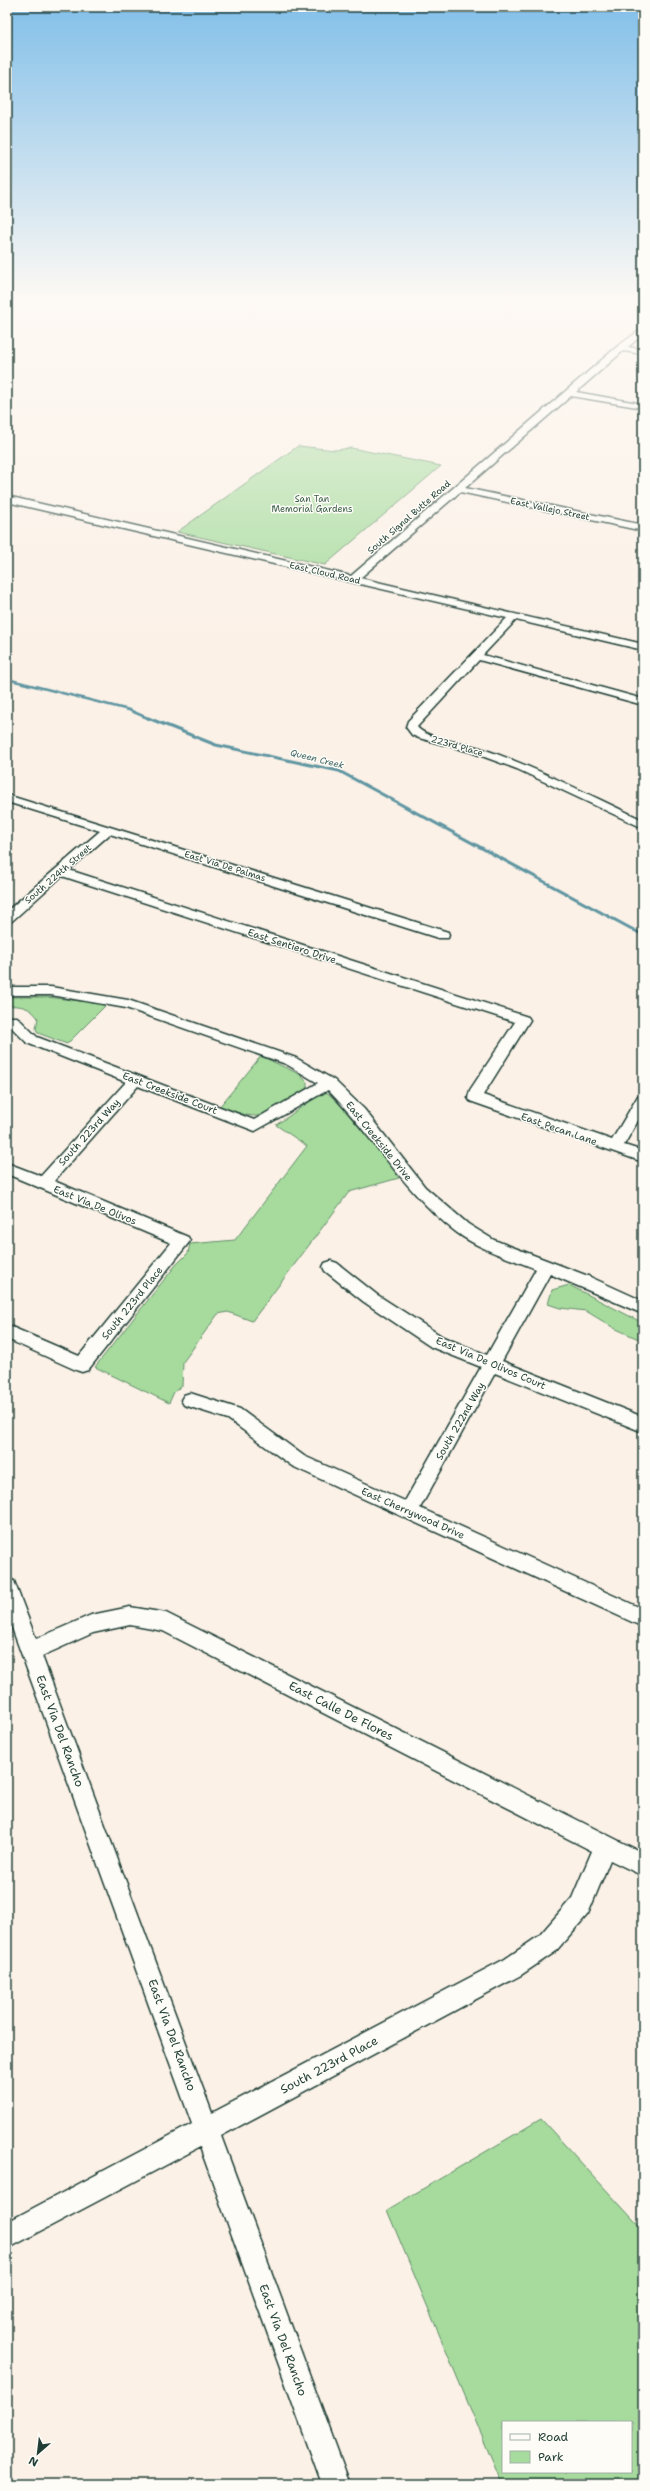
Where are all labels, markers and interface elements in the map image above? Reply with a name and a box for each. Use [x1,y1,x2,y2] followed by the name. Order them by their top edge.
[365,477,453,556] street label: South Signal Butte Road
[271,493,353,515] park label: San Tan Memorial Gardens
[509,495,591,523] street label: East Vallejo Street
[288,559,362,587] street label: East Cloud Road
[430,733,484,759] street label: 223rd Place
[289,747,346,772] water label: Queen Creek
[22,842,94,906] street label: South 224th Street
[183,848,267,884] street label: East Via De Palmas
[246,926,338,967] street label: East Sentiero Drive
[121,1069,219,1117] street label: East Creekside Court
[55,1096,123,1168] street label: South 223rd Way
[343,1099,415,1184] street label: East Creekside Drive
[519,1110,599,1148] street label: East Pecan Lane
[52,1182,139,1228] street label: East Via De Olivos
[99,1264,166,1342] street label: South 223rd Place
[434,1334,548,1392] street label: East Via De Olivos Court
[432,1380,488,1462] street label: South 222nd Way
[359,1484,467,1542] street label: East Cherrywood Drive
[32,1673,88,1789] street label: East Via Del Rancho
[286,1678,396,1744] street label: East Calle De Flores
[144,1977,200,2093] street label: East Via Del Rancho
[277,2032,381,2098] street label: South 223rd Place
[255,2282,311,2398] street label: East Via Del Rancho
[502,2421,632,2473] legend
[538,2429,569,2445] text: Road
[18,2433,58,2473] north arrow
[538,2449,564,2465] text: Park
[26,2453,41,2470] text: N

